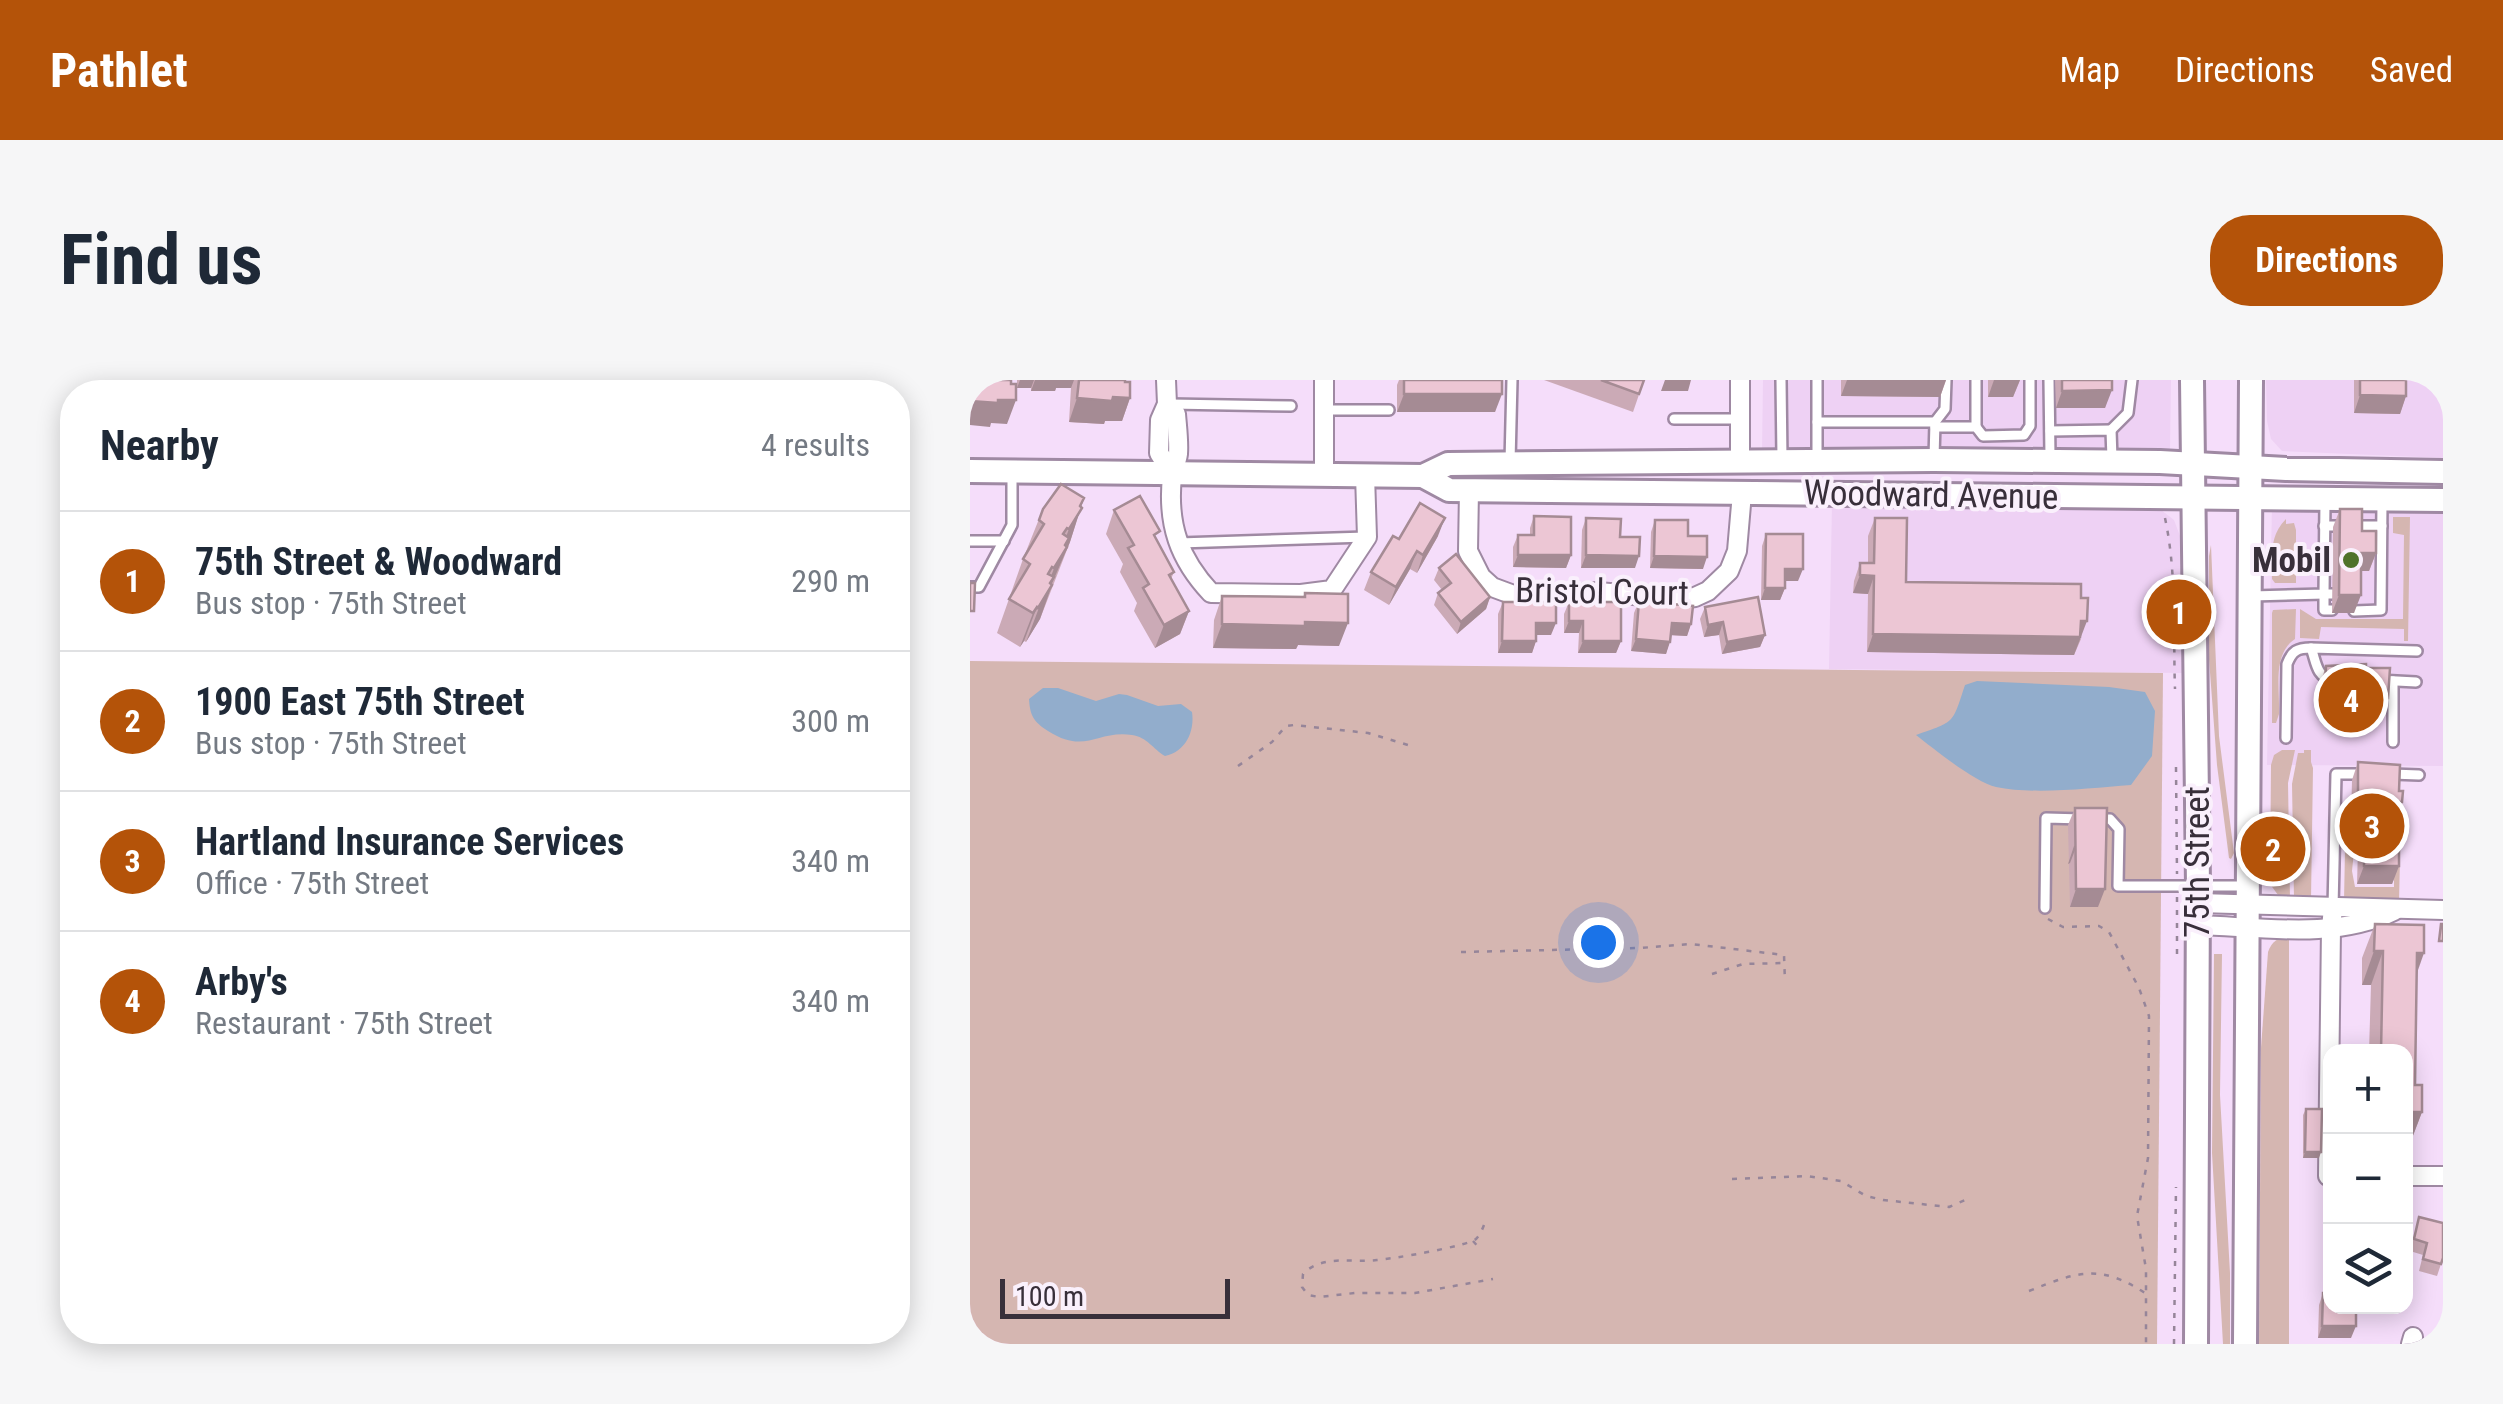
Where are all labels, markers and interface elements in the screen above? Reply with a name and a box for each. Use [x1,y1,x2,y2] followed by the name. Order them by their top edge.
[50,42,188,99] text: Pathlet
[2060,50,2120,91] text: Map
[2175,50,2315,91] text: Directions
[2370,50,2453,91] text: Saved
[2210,215,2443,306] button: Directions
[60,219,262,301] text: Find us
[100,421,219,470] text: Nearby
[761,426,870,464] text: 4 results
[1803,472,2059,518] street label: Woodward Avenue
[195,540,562,584] text: 75th Street & Woodward
[2252,540,2331,581] place label: Mobil
[2340,549,2362,571] marker: Mobil
[124,562,141,600] text: 1
[791,562,870,600] text: 290 m
[1515,570,1689,614] street label: Bristol Court
[2146,574,2212,650] pin: 1
[195,584,467,622] text: Bus stop · 75th Street
[2318,662,2384,738] pin: 4
[195,680,525,724] text: 1900 East 75th Street
[124,702,141,740] text: 2
[791,702,870,740] text: 300 m
[195,724,467,762] text: Bus stop · 75th Street
[2177,786,2218,938] street label: 75th Street
[2340,788,2404,864] pin: 3
[2240,812,2306,886] pin: 2
[195,820,624,864] text: Hartland Insurance Services
[124,842,141,880] text: 3
[791,842,870,880] text: 340 m
[195,864,429,902] text: Office · 75th Street
[1573,917,1624,968] your location
[195,960,288,1004] text: Arby's
[124,982,141,1020] text: 4
[791,982,870,1020] text: 340 m
[195,1004,493,1042] text: Restaurant · 75th Street
[2323,1044,2413,1314] map controls
[2323,1044,2413,1134] button: +
[2323,1134,2413,1224] button: −
[2323,1224,2413,1314] button: layers
[1000,1274,1230,1318] scale bar
[1015,1280,1084,1313] text: 100 m

